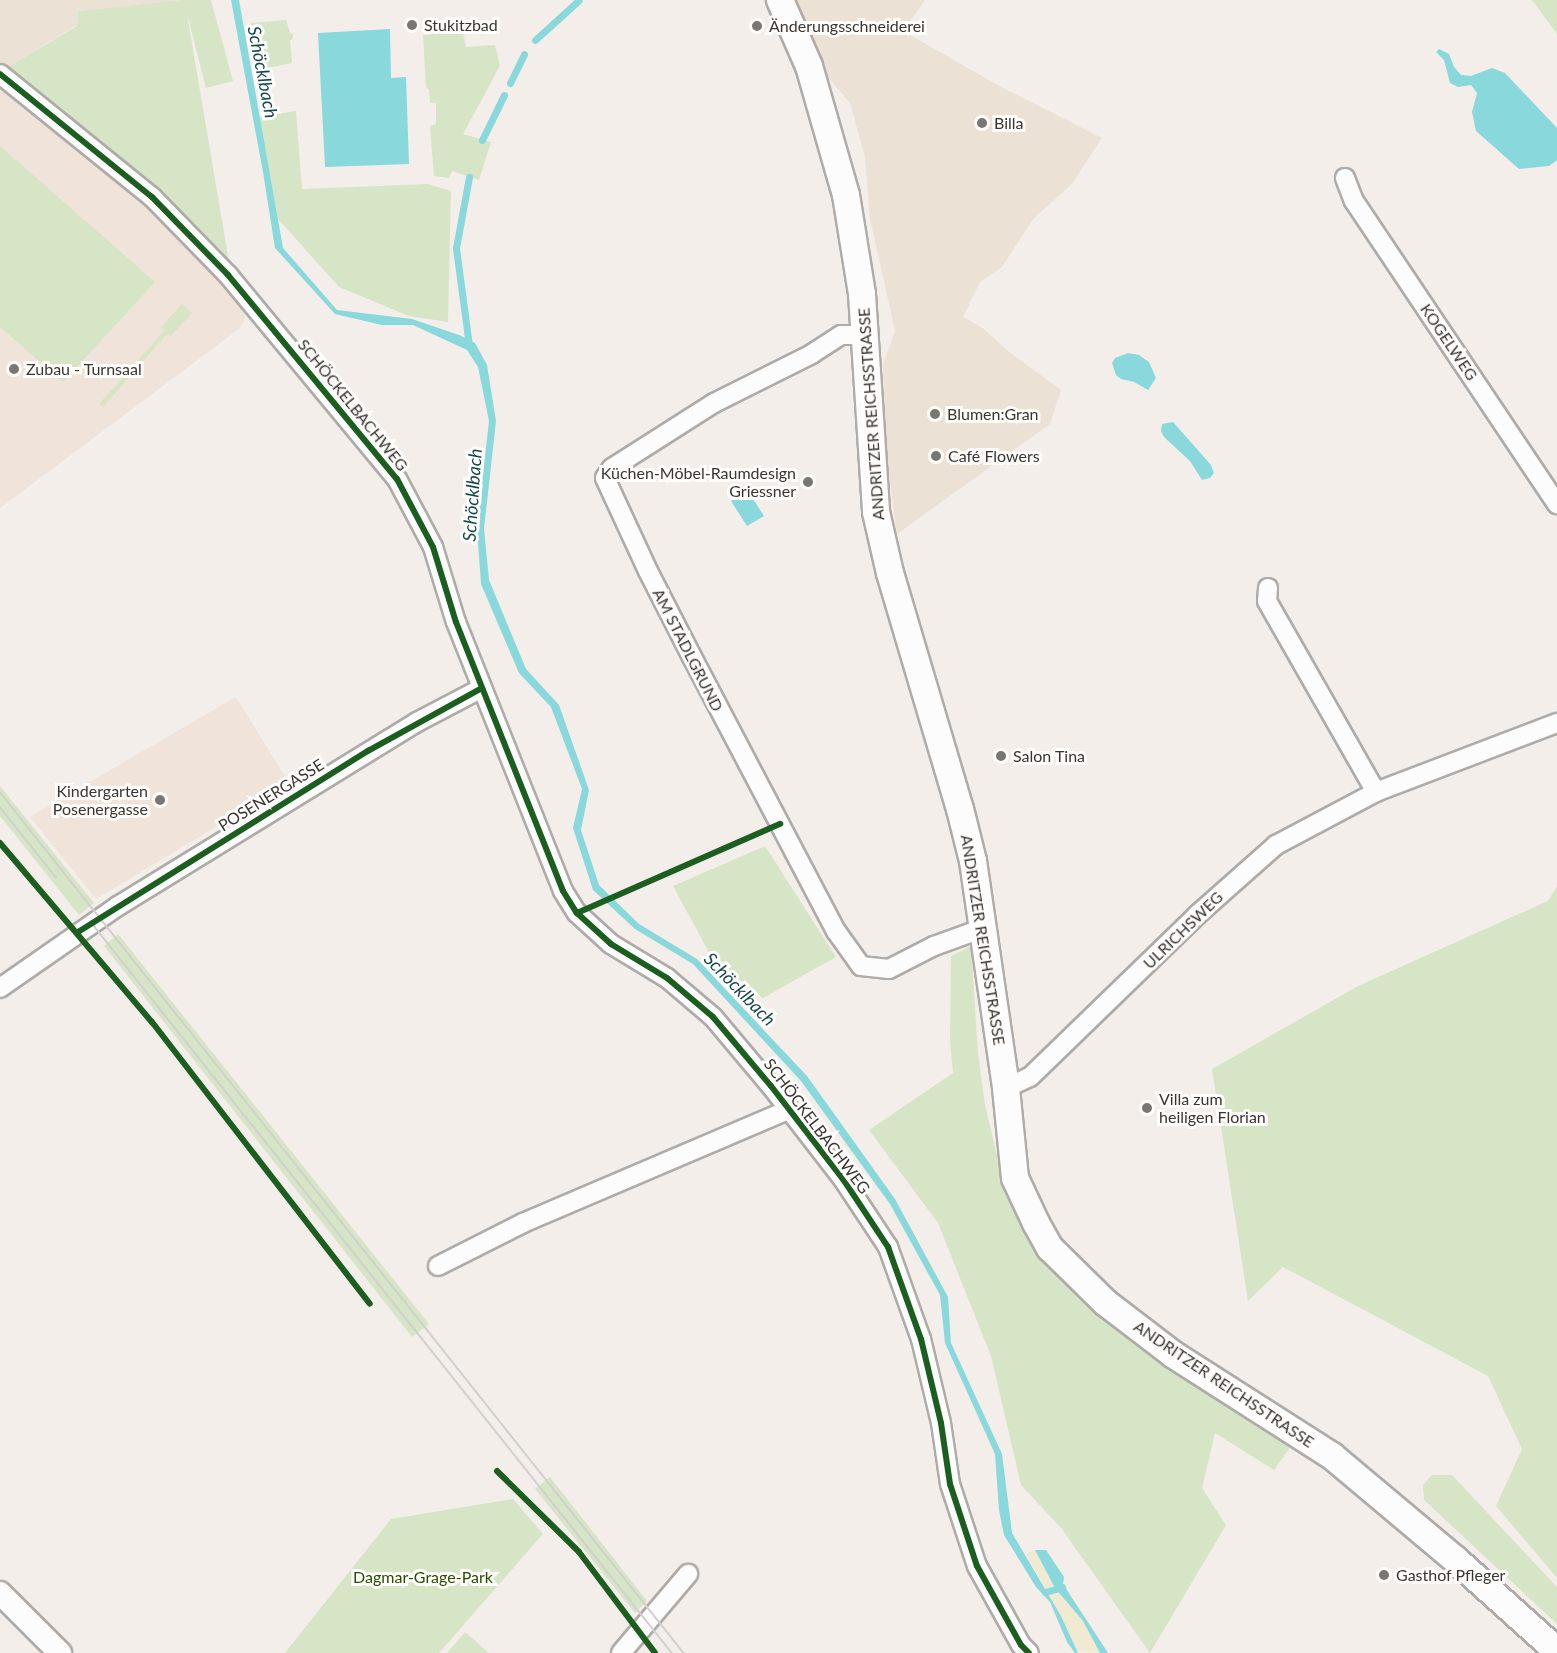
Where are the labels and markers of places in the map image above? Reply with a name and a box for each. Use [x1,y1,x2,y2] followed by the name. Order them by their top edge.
[424,15,498,35] place label: Stukitzbad
[769,16,925,36] place label: Änderungsschneiderei
[405,18,419,32] marker: Stukitzbad
[750,19,764,33] marker: Änderungsschneiderei
[994,113,1024,133] place label: Billa
[975,116,989,130] marker: Billa
[26,359,142,379] place label: Zubau - Turnsaal
[7,362,21,376] marker: Zubau - Turnsaal
[947,404,1039,424] place label: Blumen:Gran
[928,407,942,421] marker: Blumen:Gran
[948,446,1040,466] place label: Café Flowers
[929,449,943,463] marker: Café Flowers
[601,463,796,501] place label: Küchen-Möbel-Raumdesign Griessner
[801,475,815,489] marker: Küchen-Möbel-Raumdesign Griessner
[1013,746,1086,766] place label: Salon Tina
[994,749,1008,763] marker: Salon Tina
[53,781,148,819] place label: Kindergarten Posenergasse
[153,793,167,807] marker: Kindergarten Posenergasse
[1159,1089,1266,1127] place label: Villa zum heiligen Florian
[1140,1101,1154,1115] marker: Villa zum heiligen Florian
[1396,1565,1506,1585] place label: Gasthof Pfleger
[1377,1568,1391,1582] marker: Gasthof Pfleger

